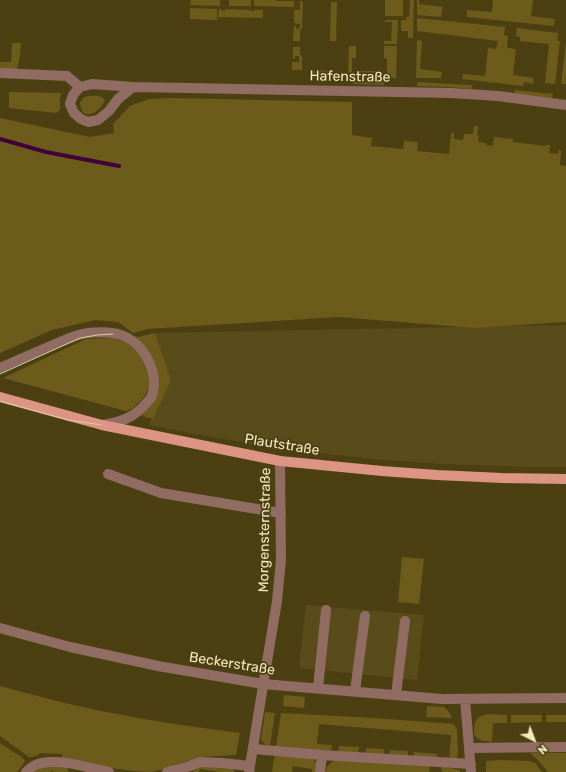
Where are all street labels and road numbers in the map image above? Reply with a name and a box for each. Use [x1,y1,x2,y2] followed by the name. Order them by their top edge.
[309,68,391,86] street label: Hafenstraße
[243,431,321,459] street label: Plautstraße
[256,467,274,593] street label: Morgensternstraße
[188,649,276,679] street label: Beckerstraße

